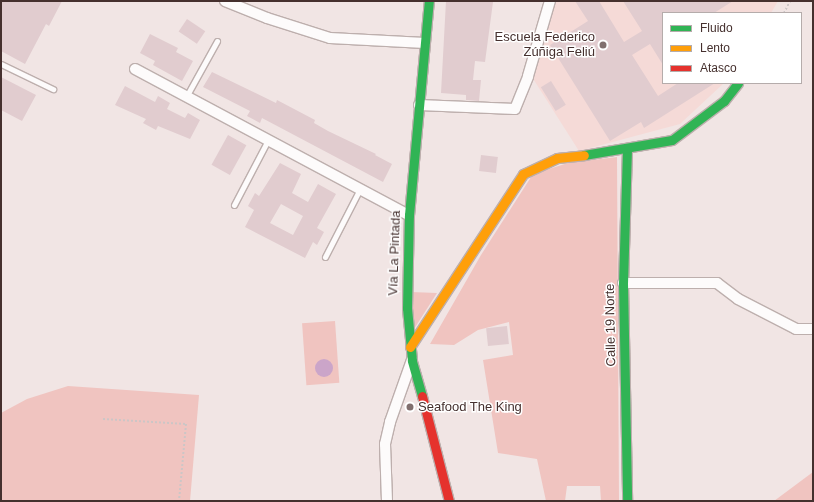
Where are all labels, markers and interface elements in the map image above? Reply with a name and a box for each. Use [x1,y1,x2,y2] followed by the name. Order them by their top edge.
[662,12,802,84] legend
[700,21,733,35] text: Fluido
[495,30,595,61] place label: Escuela Federico Zúñiga Feliú
[598,40,608,50] marker: Escuela Federico Zúñiga Feliú
[700,41,730,55] text: Lento
[700,61,737,75] text: Atasco
[386,210,404,296] street label: Vía La Pintada
[602,283,620,367] street label: Calle 19 Norte
[418,399,522,415] place label: Seafood The King
[405,402,415,412] marker: Seafood The King

